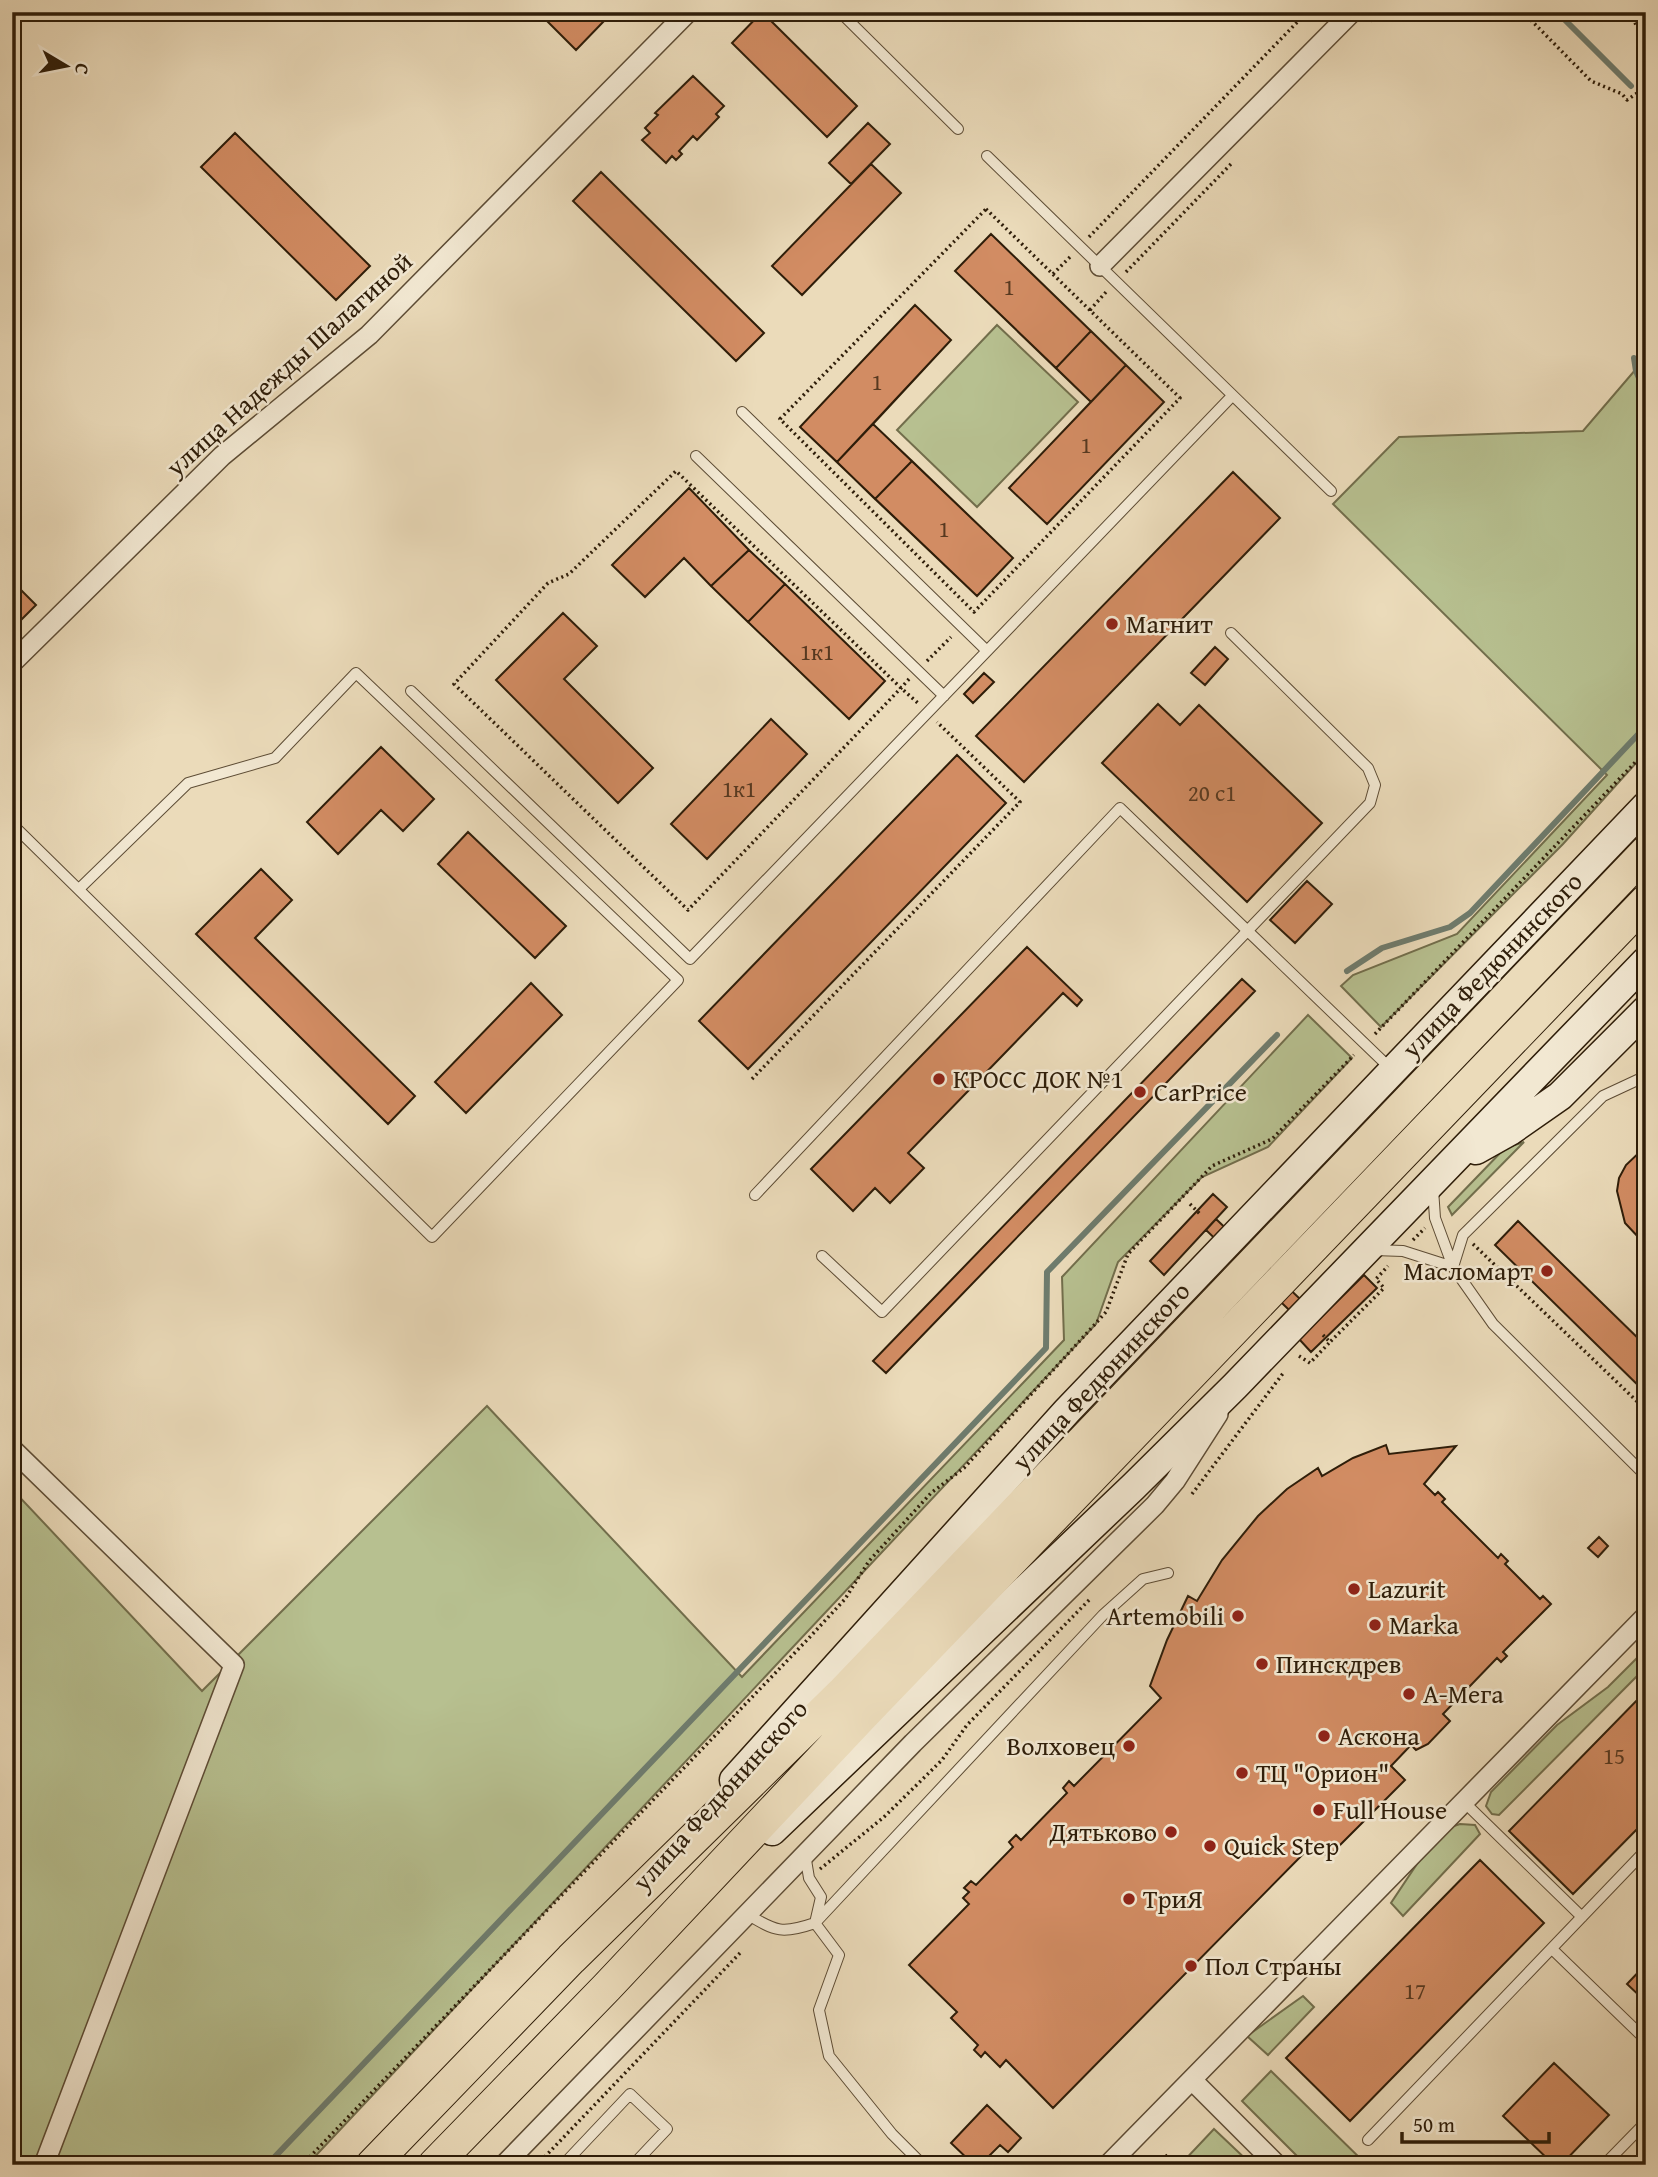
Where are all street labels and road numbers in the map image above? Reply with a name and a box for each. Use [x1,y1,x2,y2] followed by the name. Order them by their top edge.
[156,242,421,486] street label: улица Надежды Шалагиной
[1391,863,1591,1067] street label: улица Федюнинского
[1002,1272,1199,1480] street label: улица Федюнинского
[622,1690,817,1900] street label: улица Федюнинского

